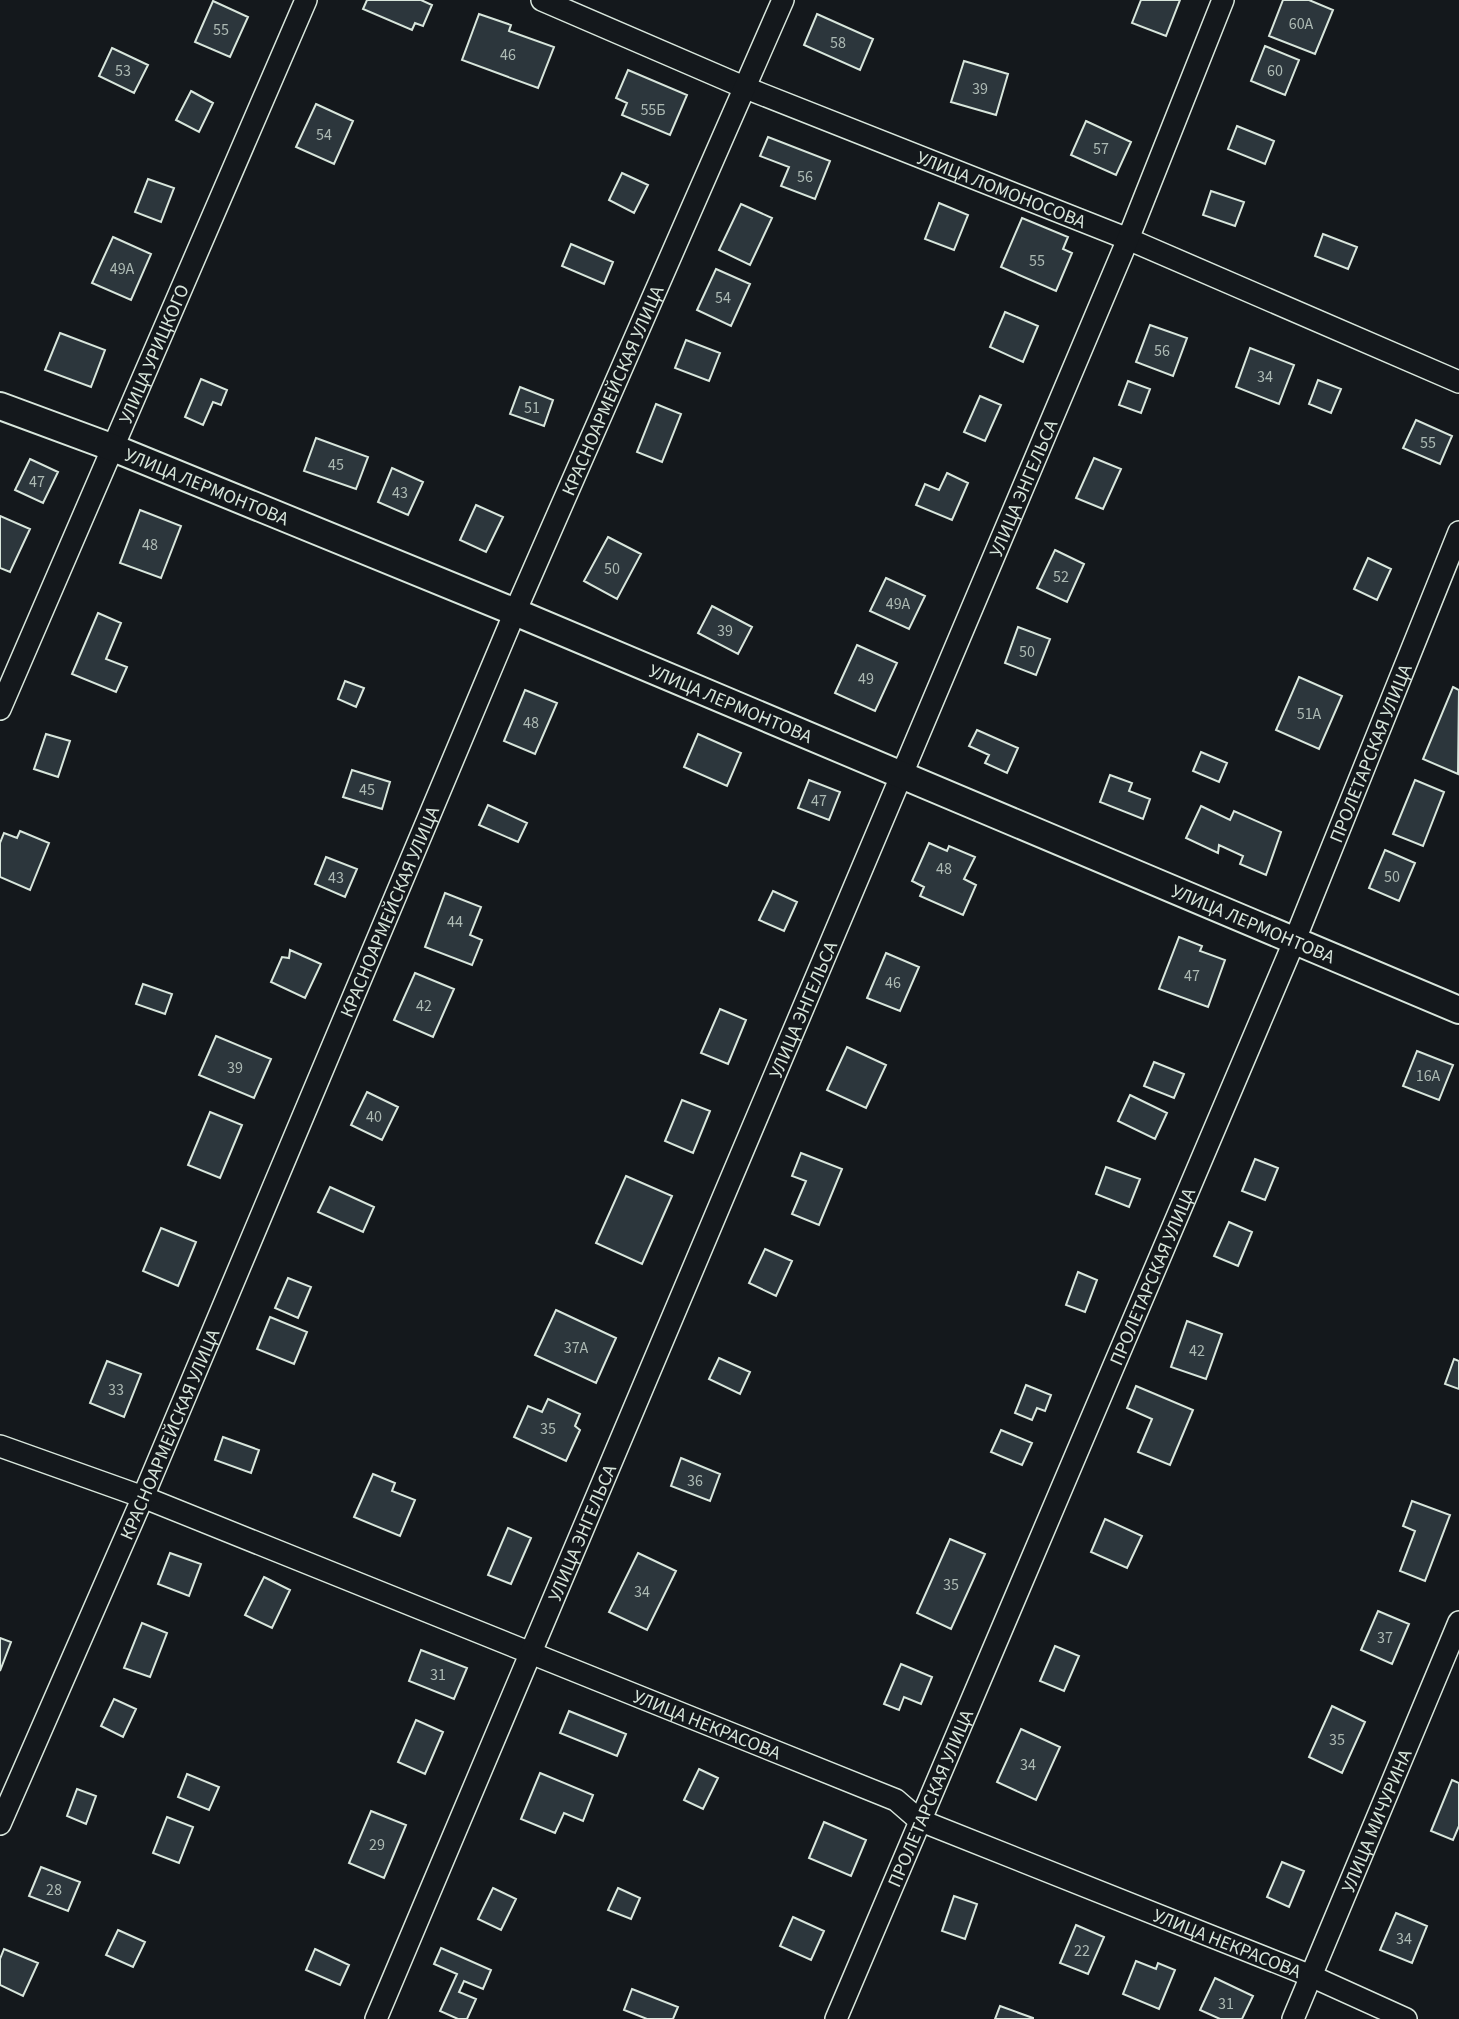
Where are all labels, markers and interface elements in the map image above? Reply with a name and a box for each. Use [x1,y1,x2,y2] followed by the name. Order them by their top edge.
[1289,13,1314,35] house number: 60А
[213,19,229,41] house number: 55
[830,32,846,54] house number: 58
[500,44,516,66] house number: 46
[115,60,131,82] house number: 53
[1267,60,1283,82] house number: 60
[972,78,988,100] house number: 39
[640,99,666,121] house number: 55Б
[316,124,332,146] house number: 54
[1093,138,1109,160] house number: 57
[912,145,1090,236] street label: УЛИЦА ЛОМОНОСОВА
[797,166,813,188] house number: 56
[1029,250,1045,272] house number: 55
[110,258,135,280] house number: 49А
[113,280,197,428] street label: УЛИЦА УРИЦКОГО
[556,281,672,500] street label: КРАСНОАРМЕЙСКАЯ УЛИЦА
[715,287,731,309] house number: 54
[1154,340,1170,362] house number: 56
[1257,366,1273,388] house number: 34
[524,397,540,419] house number: 51
[983,415,1065,561] street label: УЛИЦА ЭНГЕЛЬСА
[1420,432,1436,454] house number: 55
[120,442,293,533] street label: УЛИЦА ЛЕРМОНТОВА
[328,454,344,476] house number: 45
[29,471,45,493] house number: 47
[392,482,408,504] house number: 43
[142,534,158,556] house number: 48
[604,558,620,580] house number: 50
[1053,566,1069,588] house number: 52
[886,593,911,615] house number: 49А
[717,620,733,642] house number: 39
[1019,641,1035,663] house number: 50
[644,658,817,751] street label: УЛИЦА ЛЕРМОНТОВА
[1323,660,1420,847] street label: ПРОЛЕТАРСКАЯ УЛИЦА
[858,668,874,690] house number: 49
[1297,703,1322,725] house number: 51А
[523,712,539,734] house number: 48
[359,779,375,801] house number: 45
[811,790,827,812] house number: 47
[334,802,447,1022] street label: КРАСНОАРМЕЙСКАЯ УЛИЦА
[936,858,952,880] house number: 48
[1384,866,1400,888] house number: 50
[328,867,344,889] house number: 43
[1167,878,1339,971] street label: УЛИЦА ЛЕРМОНТОВА
[447,911,463,933] house number: 44
[763,937,845,1083] street label: УЛИЦА ЭНГЕЛЬСА
[1184,965,1200,987] house number: 47
[885,972,901,994] house number: 46
[416,995,432,1017] house number: 42
[227,1057,243,1079] house number: 39
[1416,1065,1441,1087] house number: 16А
[366,1106,382,1128] house number: 40
[1103,1183,1203,1370] street label: ПРОЛЕТАРСКАЯ УЛИЦА
[114,1324,227,1545] street label: КРАСНОАРМЕЙСКАЯ УЛИЦА
[564,1337,589,1359] house number: 37А
[1189,1340,1205,1362] house number: 42
[108,1379,124,1401] house number: 33
[540,1418,556,1440] house number: 35
[542,1460,624,1606] street label: УЛИЦА ЭНГЕЛЬСА
[687,1470,703,1492] house number: 36
[943,1574,959,1596] house number: 35
[634,1581,650,1603] house number: 34
[1377,1627,1393,1649] house number: 37
[430,1664,446,1686] house number: 31
[629,1684,785,1768] street label: УЛИЦА НЕКРАСОВА
[882,1705,981,1892] street label: ПРОЛЕТАРСКАЯ УЛИЦА
[1329,1729,1345,1751] house number: 35
[1335,1745,1420,1897] street label: УЛИЦА МИЧУРИНА
[1020,1754,1036,1776] house number: 34
[369,1834,385,1856] house number: 29
[46,1879,62,1901] house number: 28
[1149,1903,1306,1986] street label: УЛИЦА НЕКРАСОВА
[1396,1928,1412,1950] house number: 34
[1074,1940,1090,1962] house number: 22
[1218,1993,1234,2015] house number: 31

